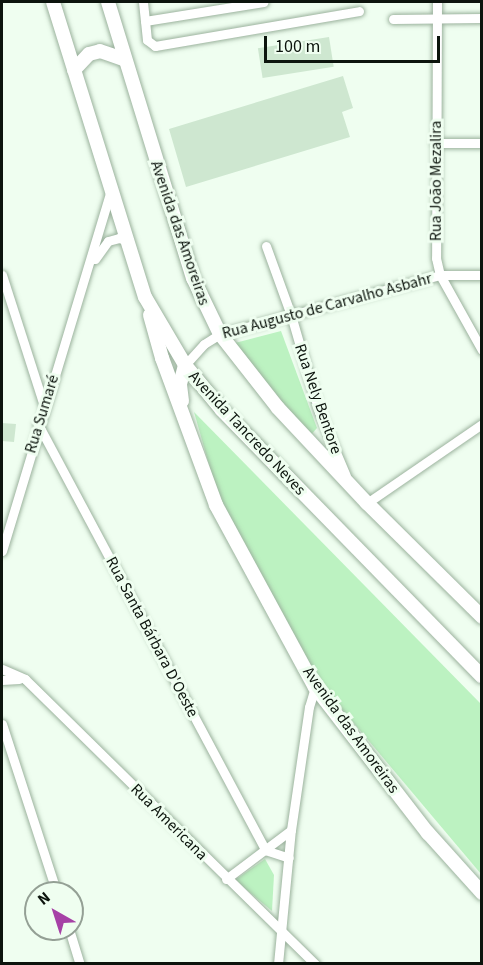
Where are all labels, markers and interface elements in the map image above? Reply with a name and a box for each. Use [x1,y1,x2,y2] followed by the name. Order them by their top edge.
[267,24,442,62] scale bar
[275,34,320,59] text: 100 m
[426,121,446,241] street label: Rua João Mezalira
[146,158,214,308] street label: Avenida das Amoreiras
[220,269,434,343] street label: Rua Augusto de Carvalho Asbahr
[290,341,346,457] street label: Rua Nely Bentore
[184,367,310,499] street label: Avenida Tancredo Neves
[21,372,63,456] street label: Rua Sumaré
[102,554,202,720] street label: Rua Santa Bárbara D'Oeste
[299,663,403,797] street label: Avenida das Amoreiras
[127,780,211,864] street label: Rua Americana
[24,881,84,941] north arrow
[33,887,55,910] text: N

